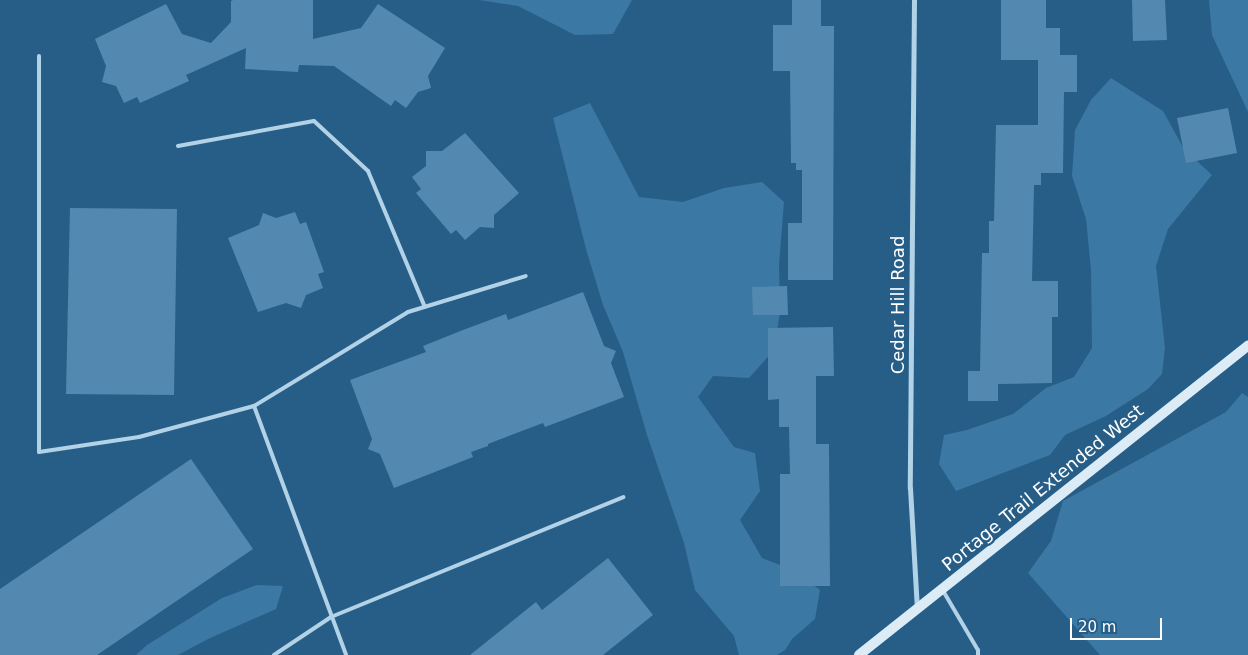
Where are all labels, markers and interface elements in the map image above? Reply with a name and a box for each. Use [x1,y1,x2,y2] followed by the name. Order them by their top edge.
[887,236,909,374] street label: Cedar Hill Road
[938,400,1148,576] street label: Portage Trail Extended West
[1073,608,1166,640] scale bar
[1078,618,1116,636] text: 20 m

